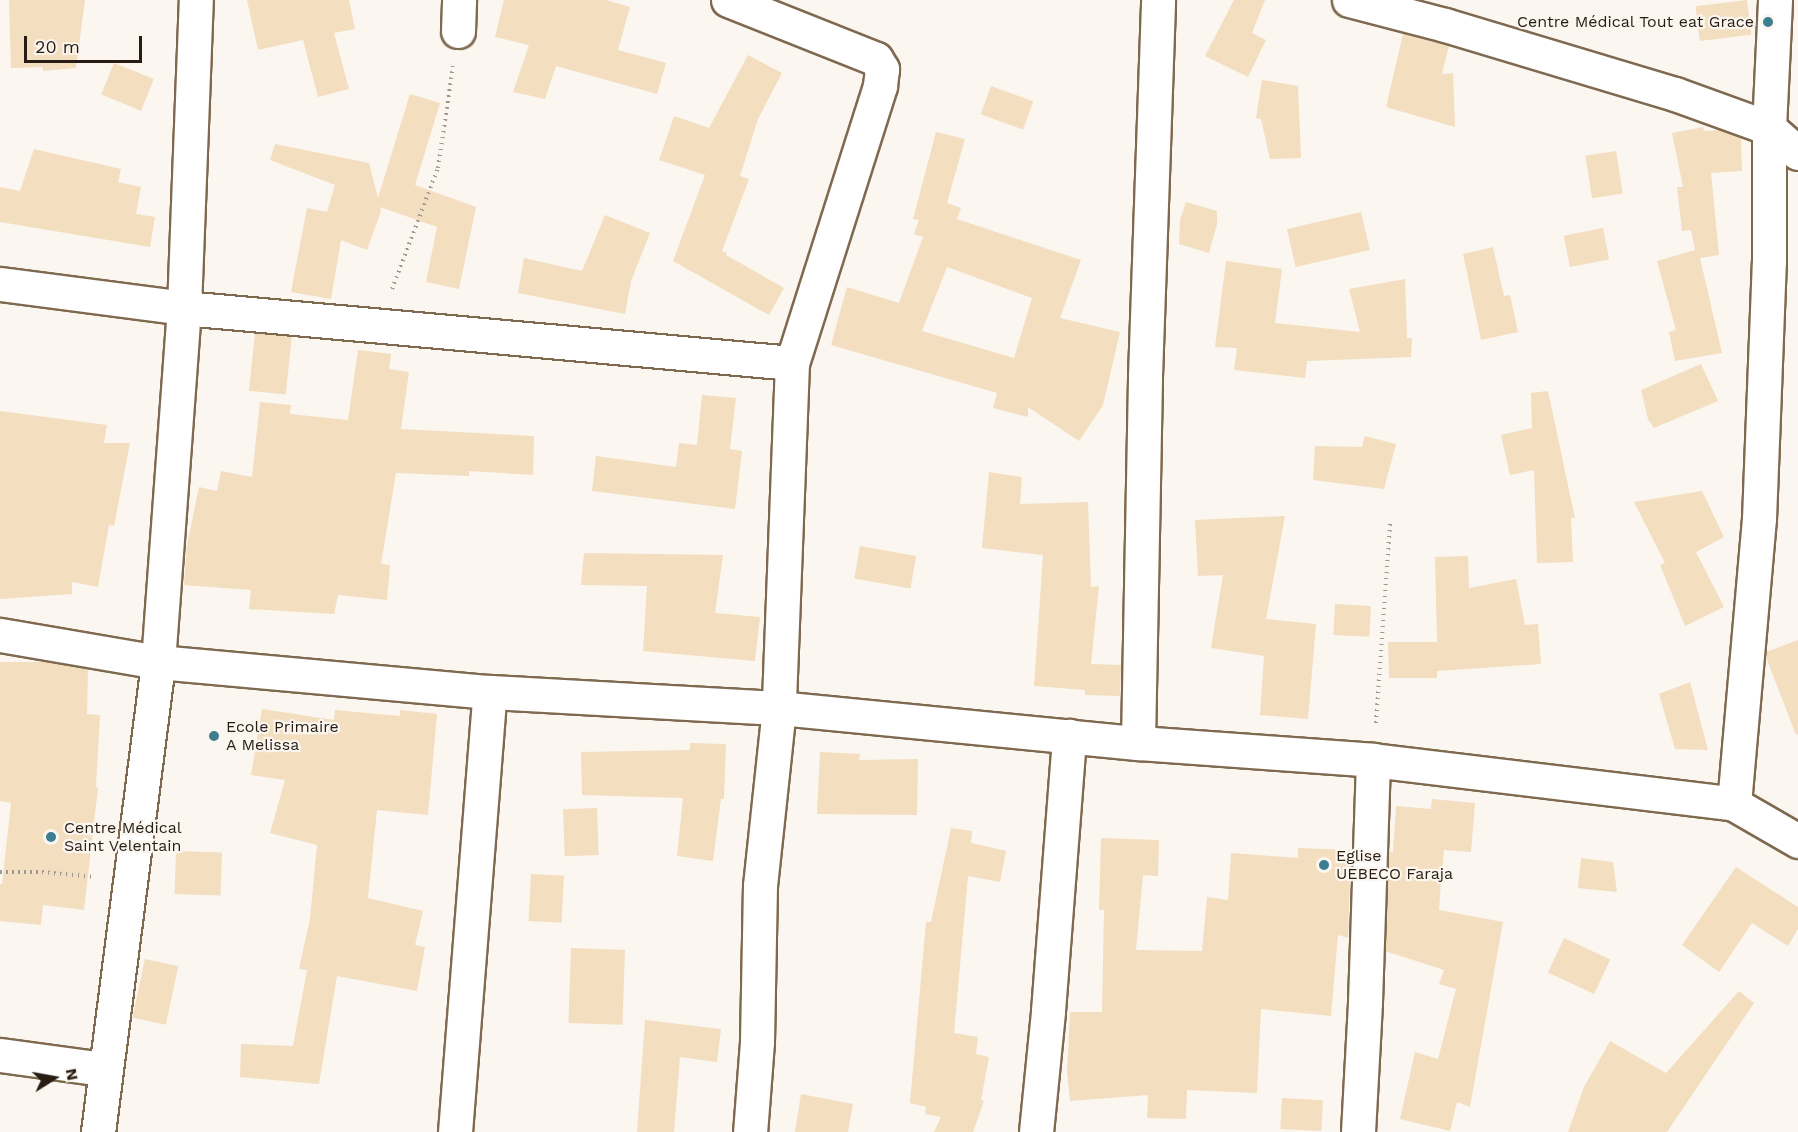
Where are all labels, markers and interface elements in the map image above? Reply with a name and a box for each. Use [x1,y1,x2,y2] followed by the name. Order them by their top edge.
[1516,12,1754,32] place label: Centre Médical Tout eat Grace
[1759,13,1777,31] marker: Centre Médical Tout eat Grace
[27,24,146,62] scale bar
[35,36,80,57] text: 20 m
[226,717,339,755] place label: Ecole Primaire A Melissa
[207,729,221,743] marker: Ecole Primaire A Melissa
[64,818,182,856] place label: Centre Médical Saint Velentain
[42,828,60,846] marker: Centre Médical Saint Velentain
[1336,846,1453,884] place label: Eglise UEBECO Faraja
[1317,858,1331,872] marker: Eglise UEBECO Faraja
[24,1048,84,1108] north arrow
[62,1067,83,1082] text: N

